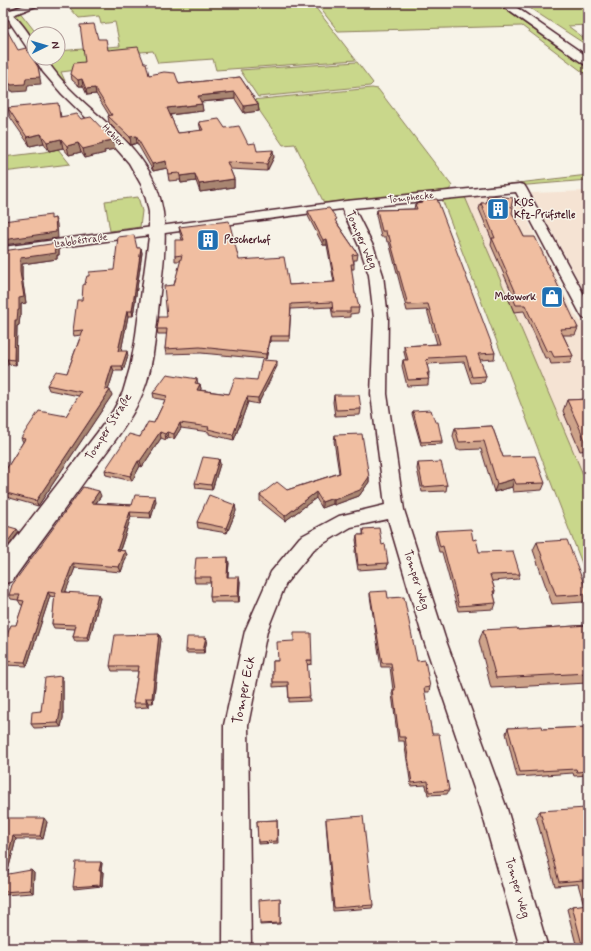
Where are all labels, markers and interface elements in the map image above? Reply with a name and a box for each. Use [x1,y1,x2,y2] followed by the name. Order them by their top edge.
[26,26,66,66] north arrow
[48,41,62,49] text: N
[99,122,127,150] street label: Hehler
[387,188,435,207] street label: Tomphecke
[485,196,511,222] building icon: KÜS Kfz-Prüfstelle
[514,197,576,222] place label: KÜS Kfz-Prüfstelle
[341,208,381,272] street label: Tomper Weg
[195,227,221,253] building icon: Pescherhof
[53,230,109,251] street label: Labbéstraße
[224,233,271,247] place label: Pescherhof
[539,284,565,310] shop icon: Motowork
[495,291,536,304] place label: Motowork
[82,390,136,464] street label: Tomper Straße
[399,548,433,612] street label: Tomper Weg
[229,654,259,726] street label: Tomper Eck
[501,856,533,920] street label: Tomper Weg

